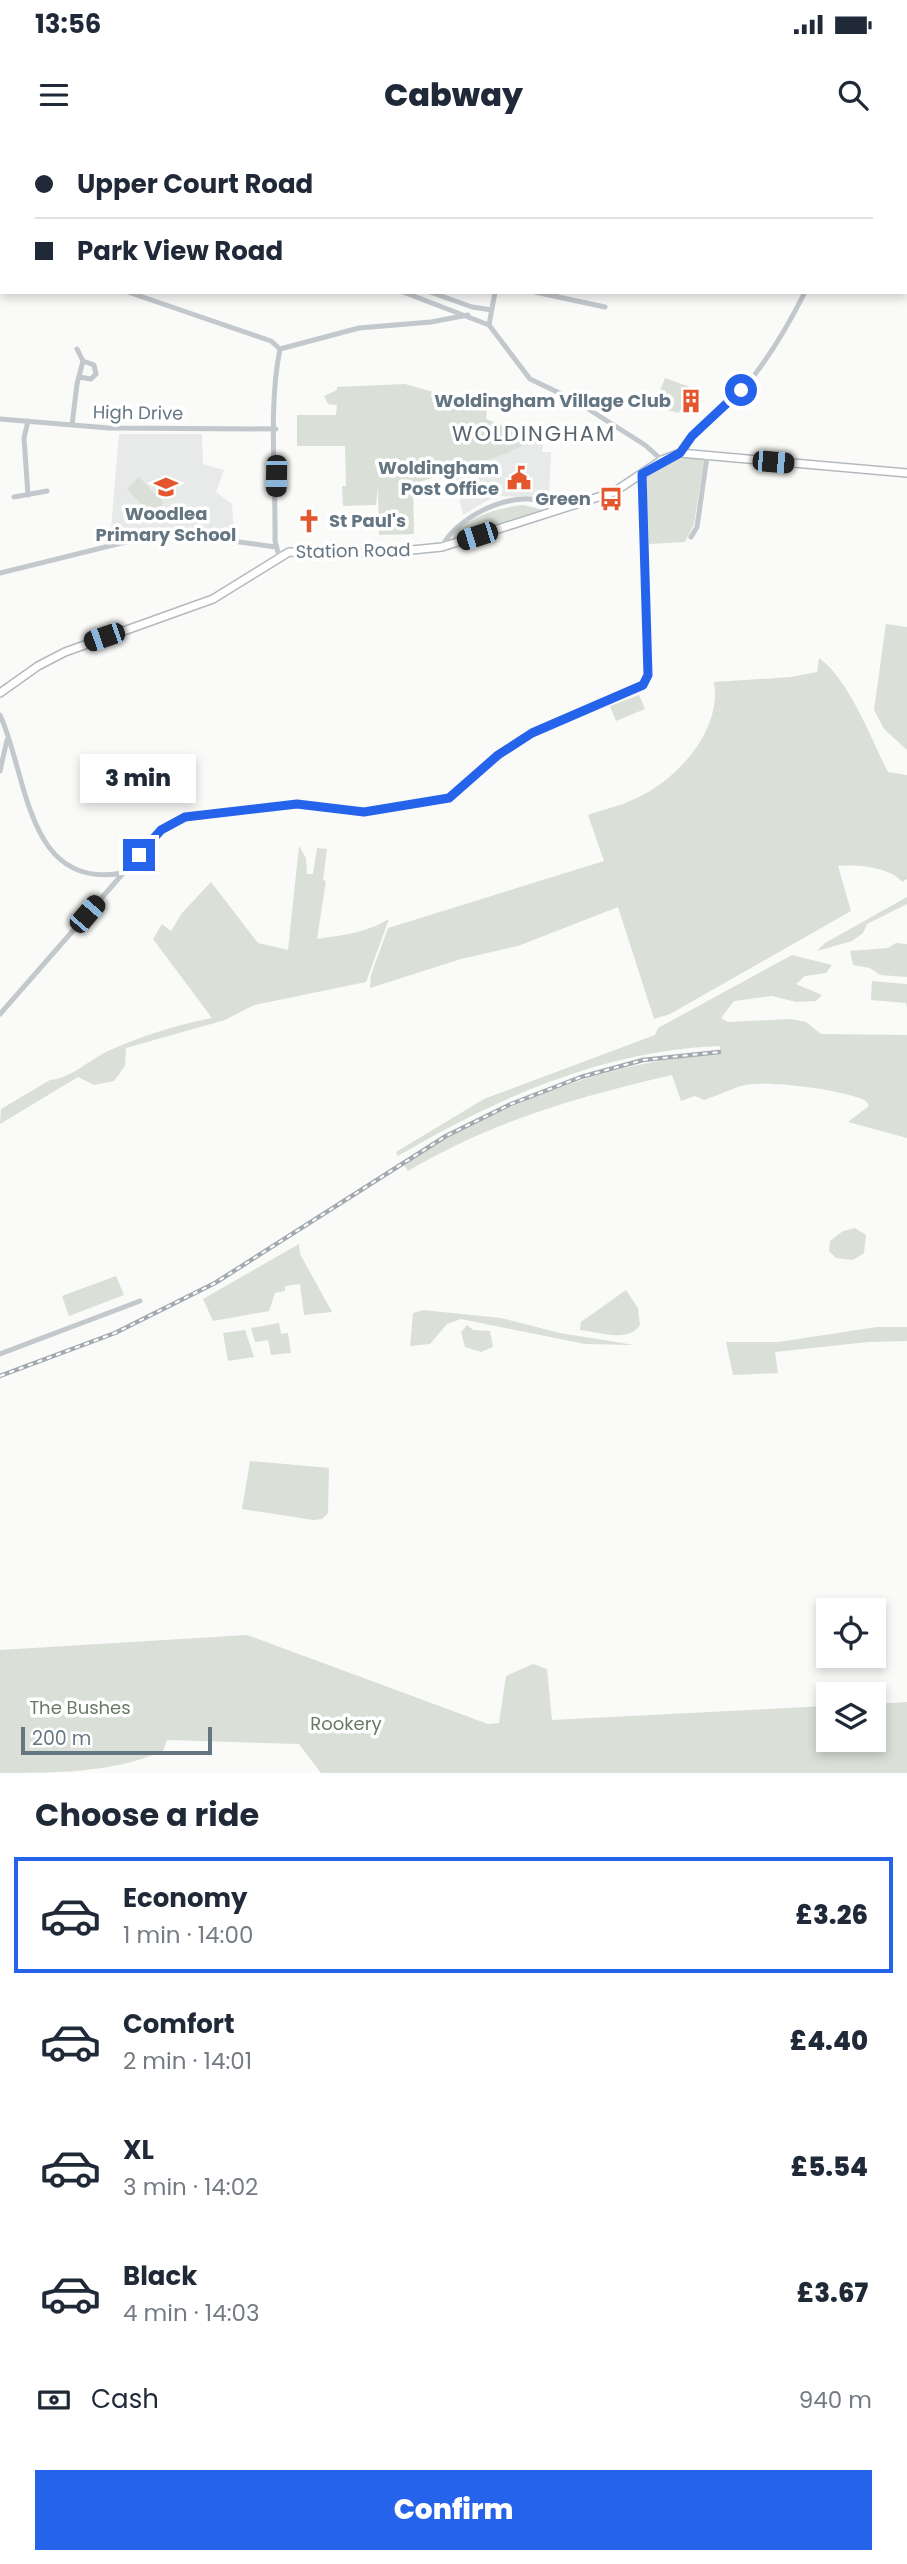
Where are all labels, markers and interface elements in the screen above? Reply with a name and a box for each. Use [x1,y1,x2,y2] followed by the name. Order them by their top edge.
[35,6,101,42] text: 13:56
[384,72,523,117] text: Cabway
[35,76,73,114] icon: menu
[834,76,872,114] icon: search
[77,166,313,202] text: Upper Court Road
[77,233,283,269] text: Park View Road
[725,374,757,406] route start
[677,387,705,415] building icon: Woldingham Village Club
[434,388,671,413] place label: Woldingham Village Club
[93,399,183,426] street label: High Drive
[452,419,616,448] district label: WOLDINGHAM
[752,450,795,474] car
[266,455,287,497] car
[378,455,499,501] place label: Woldingham Post Office
[505,464,533,492] public building icon: Woldingham Post Office
[152,473,180,501] school or university icon: Woodlea Primary School
[597,485,625,513] bus stop icon: Green
[535,486,591,511] place label: Green
[96,501,236,547] place label: Woodlea Primary School
[295,507,323,535] church icon: St Paul's
[329,508,406,533] place label: St Paul's
[454,520,501,552] car
[295,537,411,564] street label: Station Road
[81,620,128,654] car
[81,754,197,802] callout: 3 min
[105,762,171,794] text: 3 min
[123,839,155,871] route end
[66,891,109,937] car
[816,1598,886,1752] map controls
[816,1598,886,1668] button: locate
[816,1682,886,1752] button: layers
[29,1695,131,1720] park label: The Bushes
[310,1711,382,1736] park label: Rookery
[21,1724,212,1756] scale bar
[32,1725,91,1752] text: 200 m
[35,1792,259,1837] text: Choose a ride
[123,1880,247,1916] text: Economy
[39,1884,102,1947] icon: car
[796,1897,868,1933] text: £3.26
[123,1919,253,1951] text: 1 min · 14:00
[123,2006,235,2042] text: Comfort
[39,2010,102,2073] icon: car
[790,2023,868,2059] text: £4.40
[123,2045,252,2077] text: 2 min · 14:01
[123,2132,154,2168] text: XL
[39,2136,102,2199] icon: car
[791,2149,868,2185] text: £5.54
[123,2171,258,2203] text: 3 min · 14:02
[123,2258,197,2294] text: Black
[39,2262,102,2325] icon: car
[797,2275,868,2311] text: £3.67
[123,2297,260,2329] text: 4 min · 14:03
[35,2381,73,2419] icon: cash
[91,2381,159,2417] text: Cash
[799,2384,872,2416] text: 940 m
[35,2470,872,2550] button: Confirm

